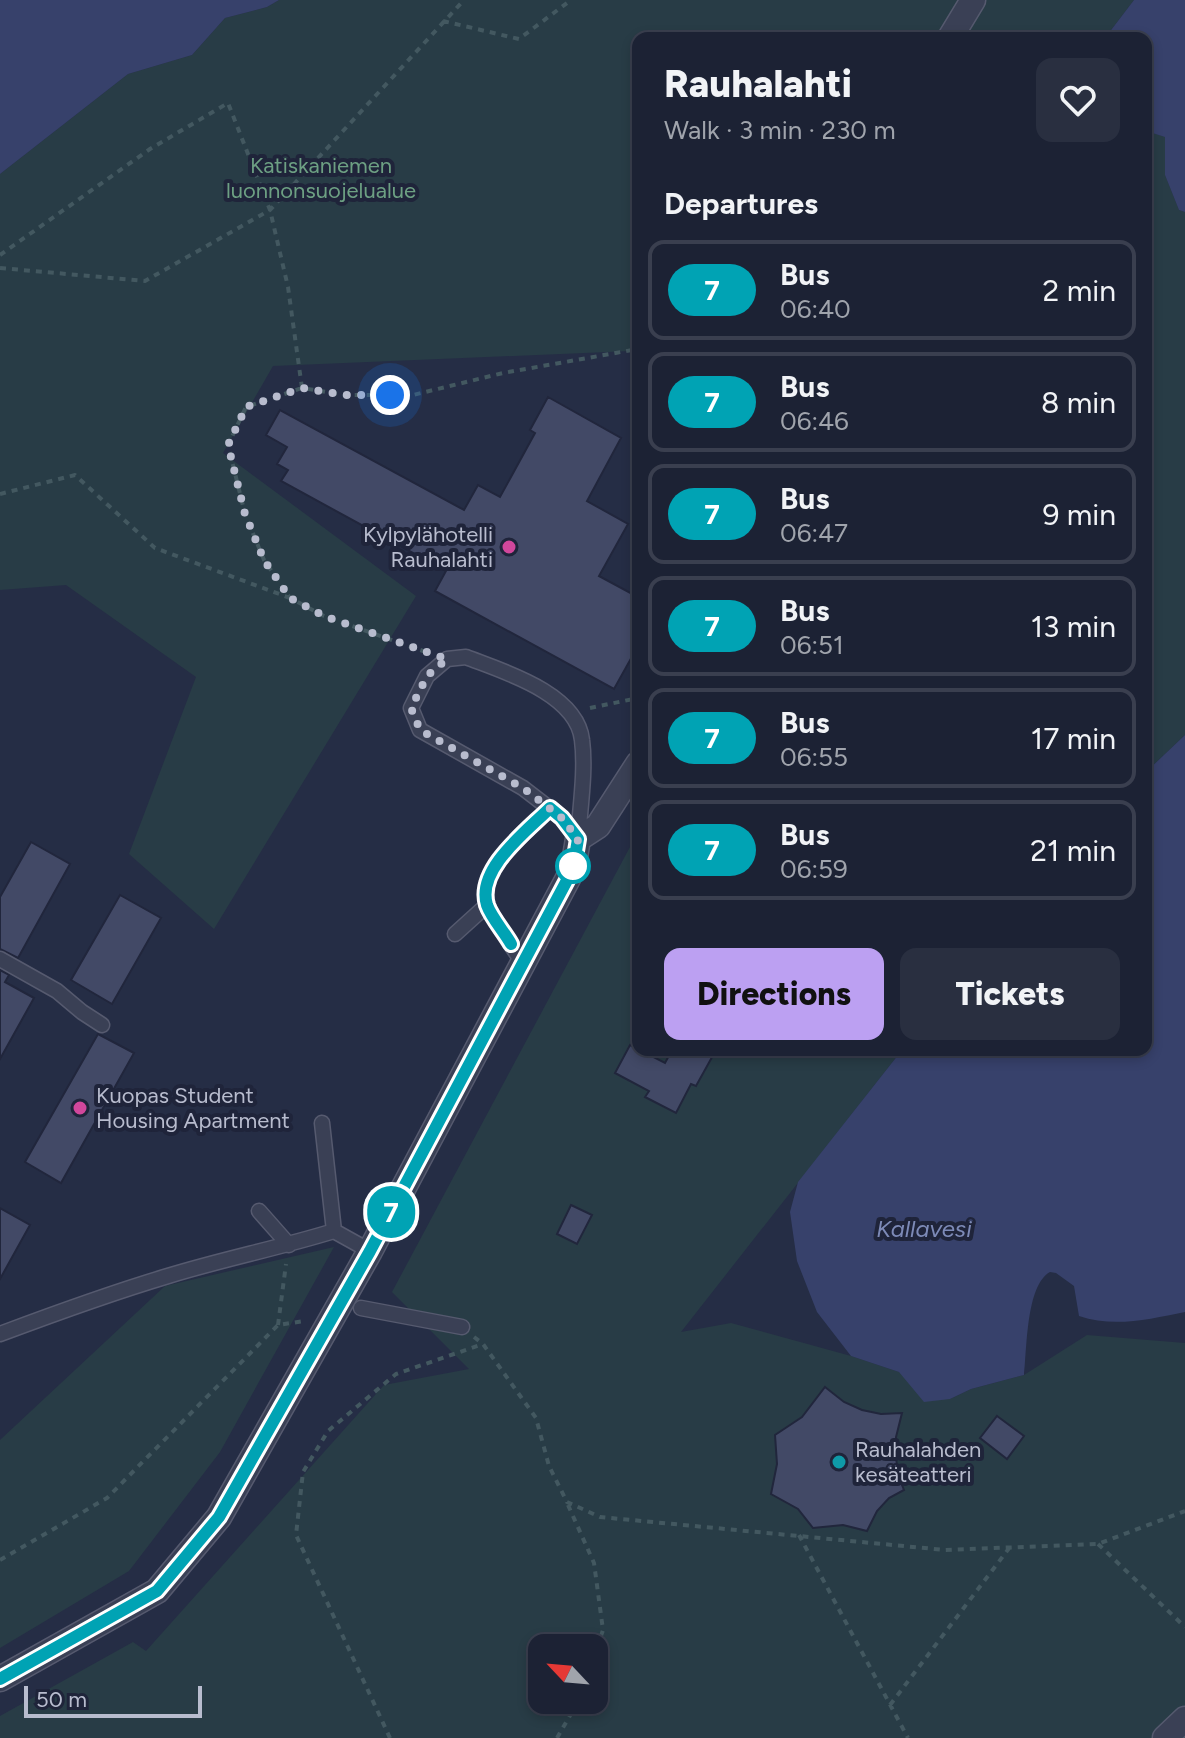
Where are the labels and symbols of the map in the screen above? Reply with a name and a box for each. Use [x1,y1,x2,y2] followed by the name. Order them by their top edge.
[226,152,416,204] park label: Katiskaniemen luonnonsuojelualue
[370,375,410,415] your location
[363,521,493,573] place label: Kylpylähotelli Rauhalahti
[500,538,518,556] marker: Kylpylähotelli Rauhalahti
[556,849,590,883] unlabelled marker
[96,1082,290,1134] place label: Kuopas Student Housing Apartment
[71,1099,89,1117] marker: Kuopas Student Housing Apartment
[365,1186,417,1238] line badge: 7
[876,1214,972,1243] water label: Kallavesi
[855,1436,981,1488] place label: Rauhalahden kesäteatteri
[830,1453,848,1471] marker: Rauhalahden kesäteatteri
[528,1634,608,1714] north arrow
[24,1682,202,1718] scale bar

